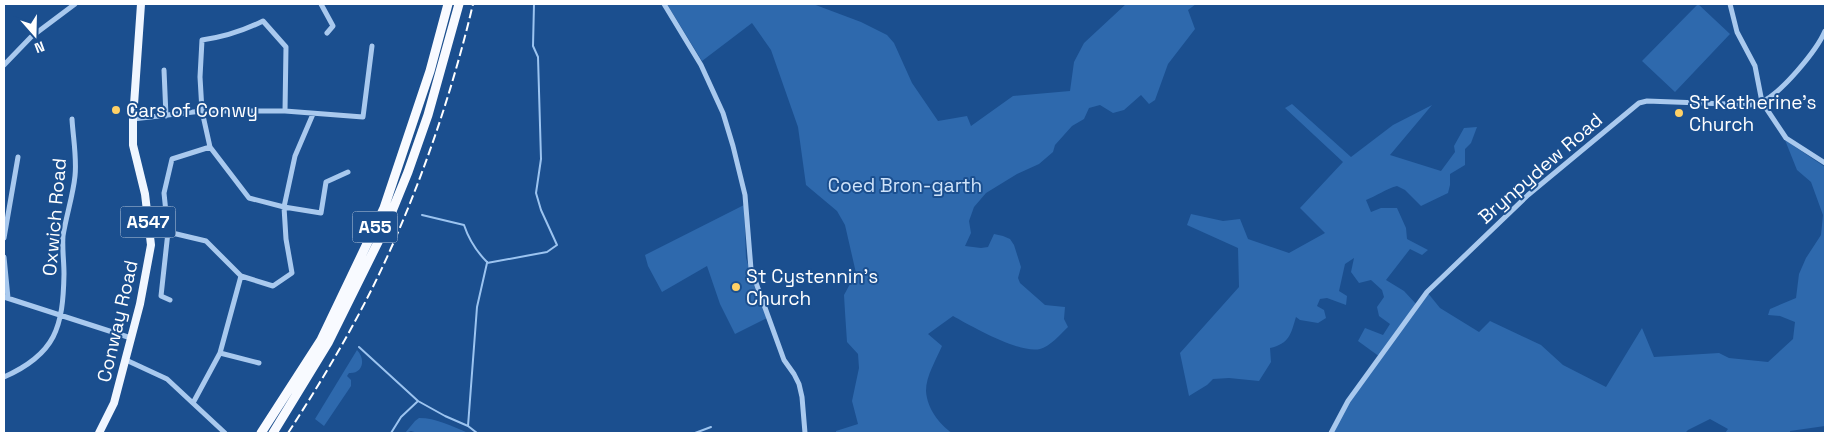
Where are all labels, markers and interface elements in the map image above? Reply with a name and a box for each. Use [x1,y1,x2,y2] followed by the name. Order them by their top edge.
[10,10,60,60] north arrow
[32,37,47,57] text: N
[1689,90,1817,137] place label: St Katherine's Church
[126,98,258,123] place label: Cars of Conwy
[110,104,122,116] marker: Cars of Conwy
[1473,107,1608,229] street label: Brynpydew Road
[1673,107,1685,119] marker: St Katherine's Church
[37,157,72,277] street label: Oxwich Road
[828,173,982,198] park label: Coed Bron-garth
[120,206,176,238] road number: A547
[352,212,398,242] road number: A55
[91,258,144,385] street label: Conway Road
[746,264,878,311] place label: St Cystennin's Church
[730,281,742,293] marker: St Cystennin's Church

